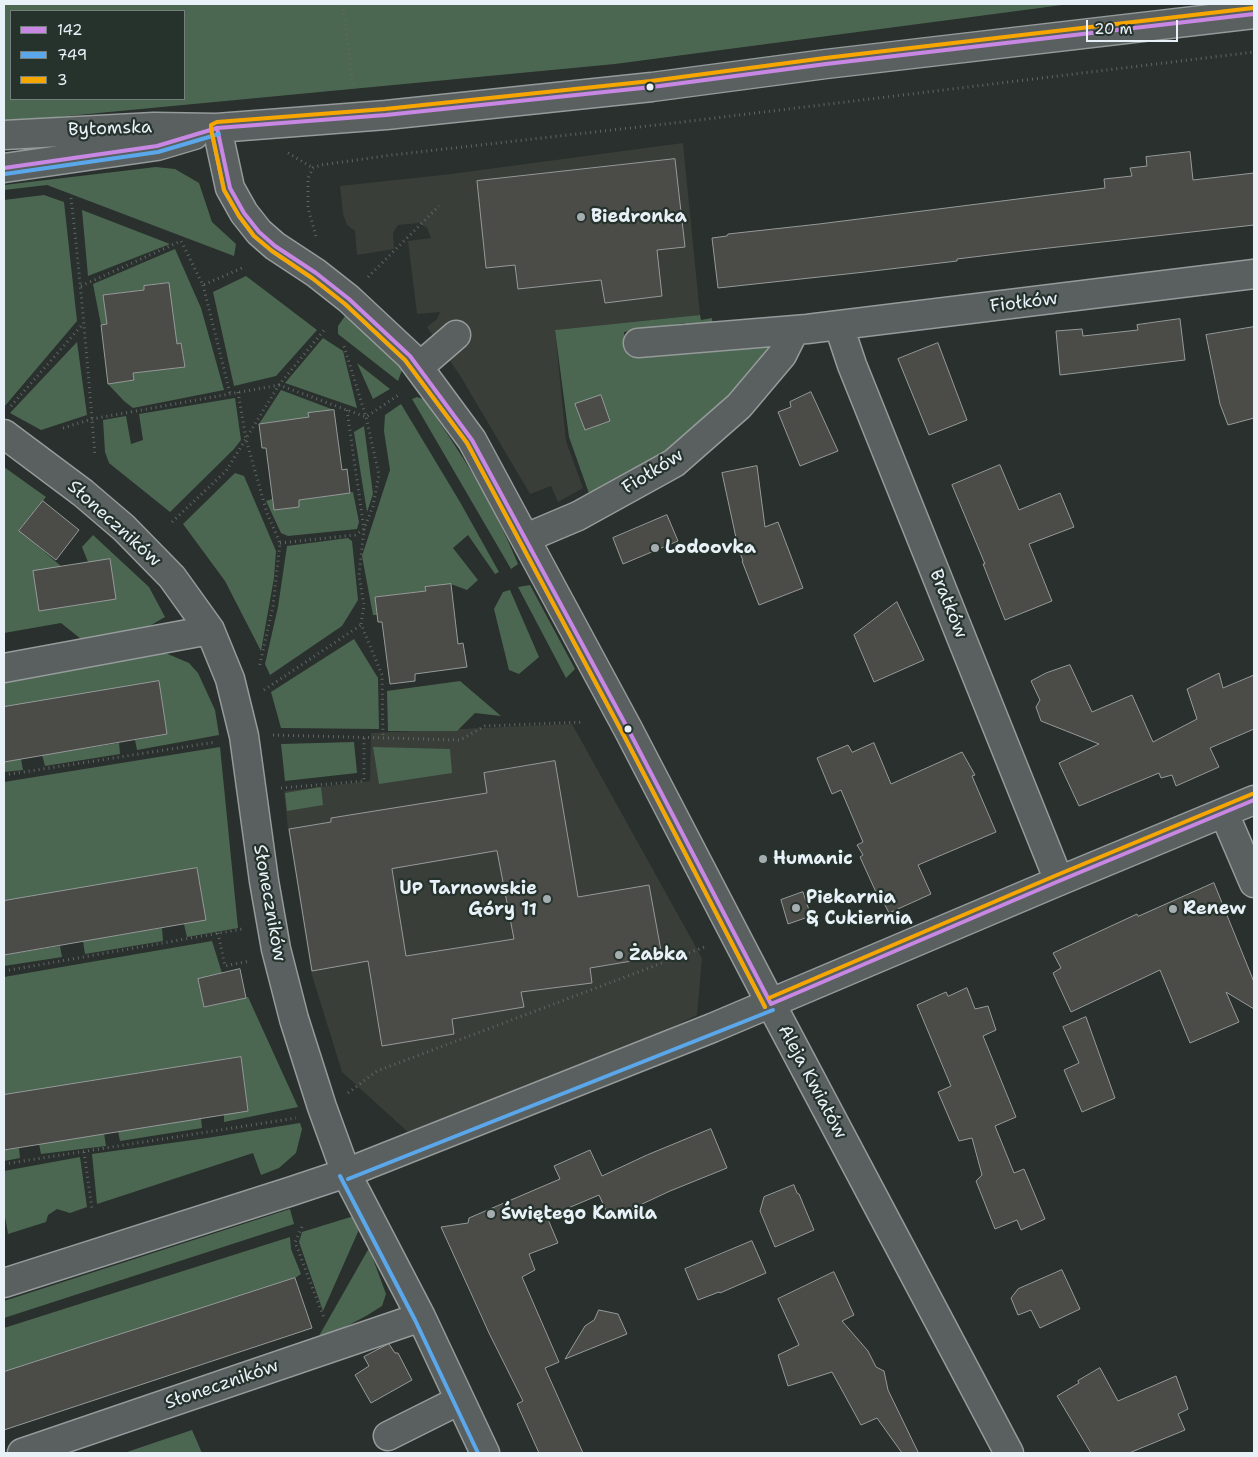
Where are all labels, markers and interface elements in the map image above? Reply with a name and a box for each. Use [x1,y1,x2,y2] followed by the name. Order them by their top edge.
[10,10,185,100] legend
[1088,10,1180,42] scale bar
[1094,19,1133,39] text: 20 m
[57,20,83,40] text: 142
[57,45,87,65] text: 749
[57,70,68,90] text: 3
[645,82,655,92] unlabelled marker
[68,117,152,141] street label: Bytomska
[591,206,687,228] place label: Biedronka
[575,211,587,223] marker: Biedronka
[989,288,1059,318] street label: Fiołków
[618,445,688,499] street label: Fiołków
[63,476,165,572] street label: Słoneczników
[665,537,756,559] place label: Lodoovka
[649,542,661,554] marker: Lodoovka
[924,567,972,641] street label: Bratków
[623,724,633,734] unlabelled marker
[248,843,290,963] street label: Słoneczników
[773,848,853,870] place label: Humanic
[757,853,769,865] marker: Humanic
[399,878,537,921] place label: UP Tarnowskie Góry 11
[806,887,913,930] place label: Piekarnia & Cukiernia
[541,893,553,905] marker: UP Tarnowskie Góry 11
[1183,898,1246,920] place label: Renew
[790,902,802,914] marker: Piekarnia & Cukiernia
[1167,903,1179,915] marker: Renew
[629,944,688,966] place label: Żabka
[613,949,625,961] marker: Żabka
[773,1021,851,1143] street label: Aleja Kwiatów
[501,1203,657,1225] place label: Świętego Kamila
[485,1208,497,1220] marker: Świętego Kamila
[162,1355,282,1415] street label: Słoneczników

